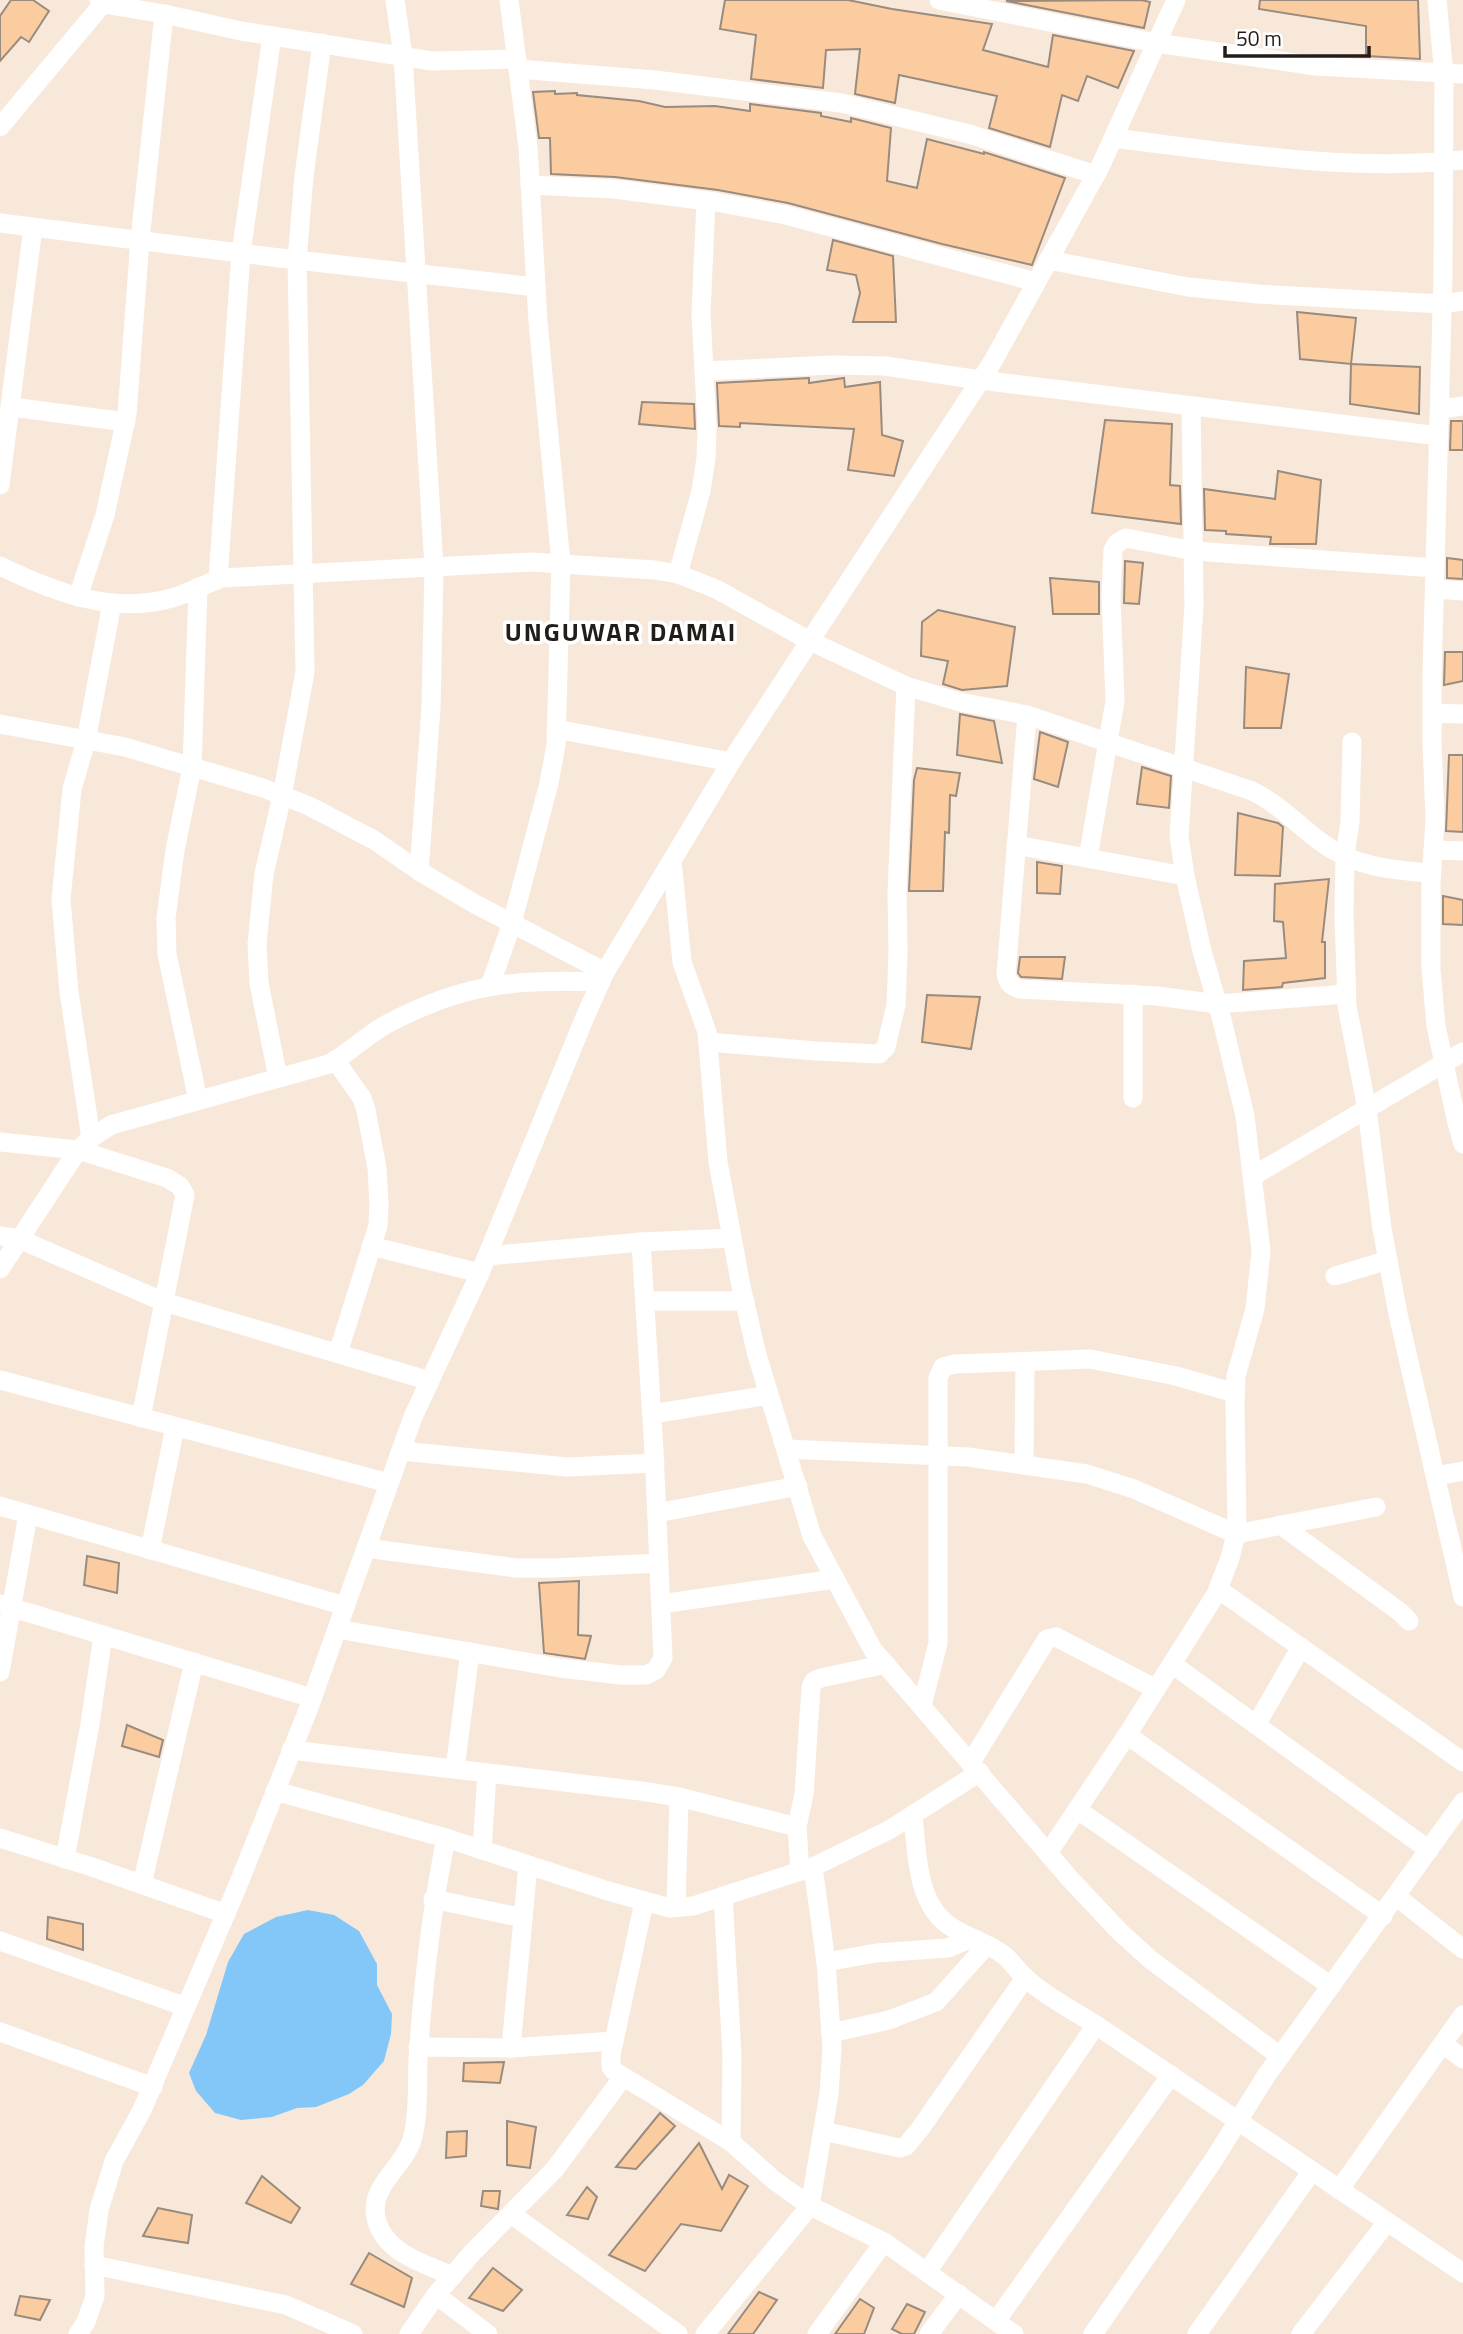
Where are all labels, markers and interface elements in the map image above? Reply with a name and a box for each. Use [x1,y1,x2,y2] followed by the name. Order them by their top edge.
[1225,14,1368,58] scale bar
[1236,22,1282,54] text: 50 m
[505,612,737,651] district label: UNGUWAR DAMAI

